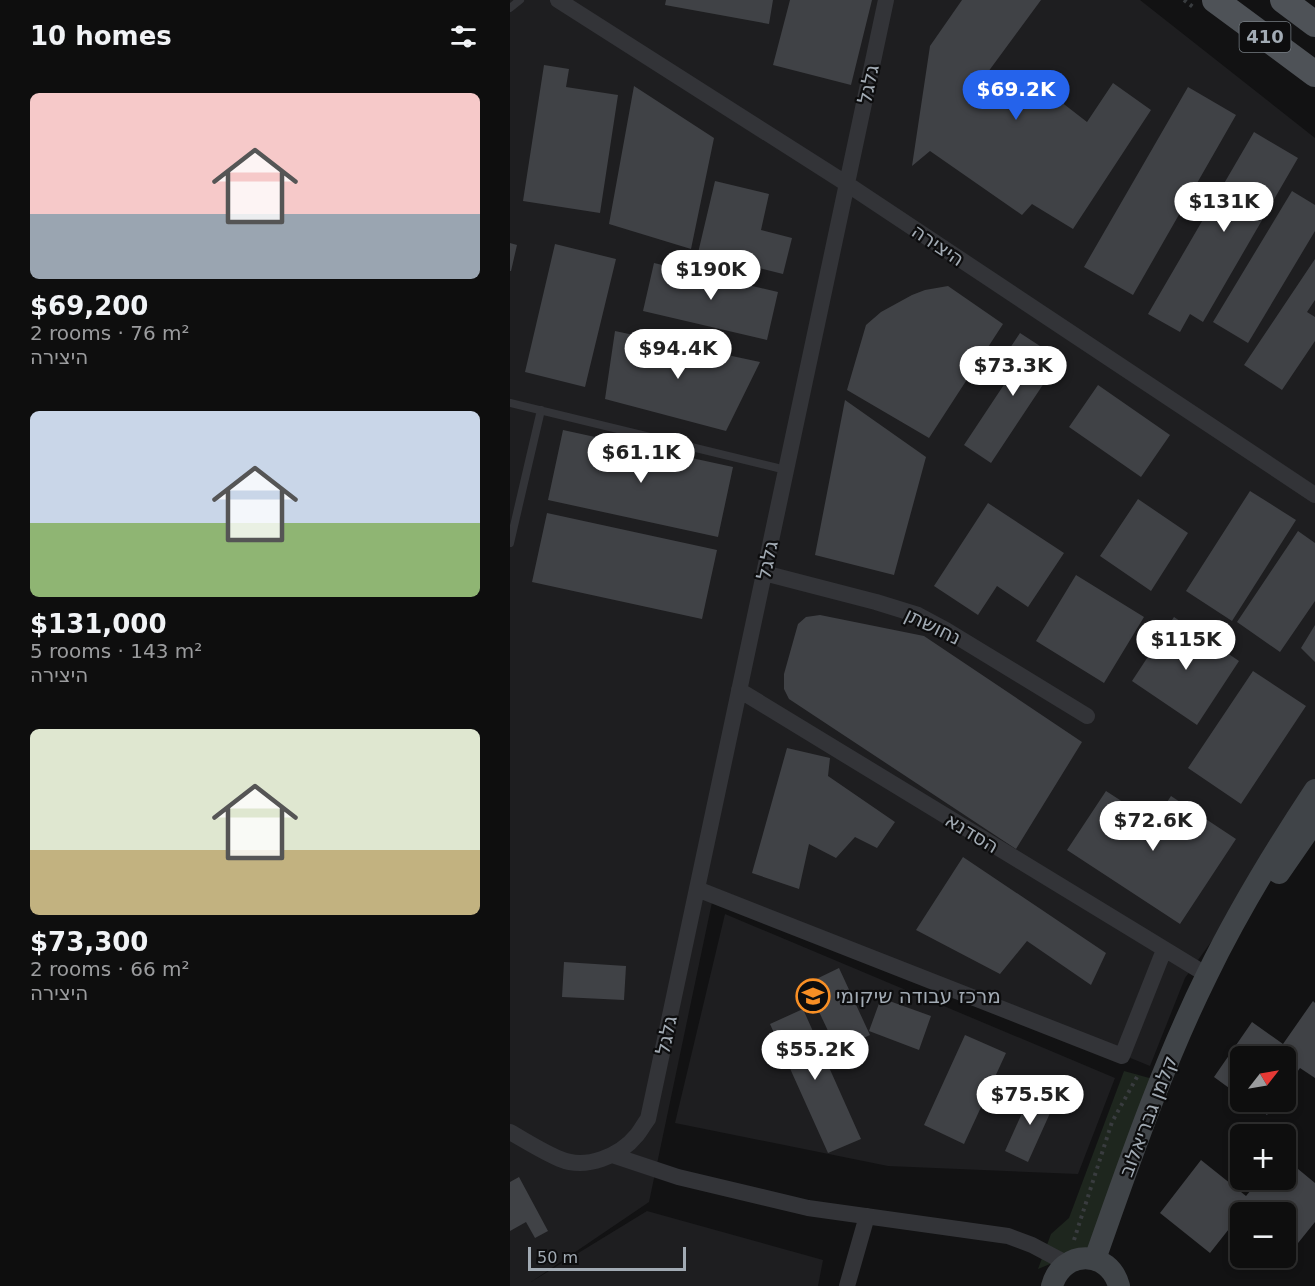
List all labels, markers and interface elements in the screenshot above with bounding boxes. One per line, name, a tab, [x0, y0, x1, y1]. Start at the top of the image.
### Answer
icon: filters	[447, 20, 480, 53]
text: 10 homes	[30, 21, 172, 51]
road number: 410	[1240, 22, 1290, 52]
street label: גלגל	[852, 62, 884, 106]
pin: $69.2K	[967, 70, 1065, 121]
text: $69.2K	[977, 77, 1055, 101]
icon: home	[201, 132, 309, 240]
pin: $131K	[1182, 182, 1266, 233]
text: $131K	[1188, 189, 1260, 213]
street label: היצירה	[907, 219, 969, 271]
pin: $190K	[669, 250, 753, 301]
text: $190K	[675, 257, 747, 281]
text: $69,200	[30, 291, 148, 321]
text: 2 rooms · 76 m²	[30, 321, 190, 345]
pin: $94.4K	[629, 329, 727, 380]
text: $94.4K	[639, 336, 717, 360]
text: היצירה	[30, 345, 88, 369]
pin: $73.3K	[964, 346, 1062, 397]
text: $73.3K	[974, 353, 1052, 377]
pin: $61.1K	[592, 433, 690, 484]
text: $61.1K	[602, 440, 680, 464]
icon: home	[201, 450, 309, 558]
street label: גלגל	[751, 538, 783, 582]
street label: נחושתן	[901, 602, 965, 650]
text: $131,000	[30, 609, 167, 639]
pin: $115K	[1144, 620, 1228, 671]
text: $115K	[1150, 627, 1222, 651]
text: 5 rooms · 143 m²	[30, 639, 202, 663]
text: היצירה	[30, 663, 88, 687]
icon: home	[201, 768, 309, 876]
pin: $72.6K	[1104, 801, 1202, 852]
street label: הסדנא	[941, 808, 1003, 858]
text: $72.6K	[1114, 808, 1192, 832]
text: $73,300	[30, 927, 148, 957]
text: 2 rooms · 66 m²	[30, 957, 190, 981]
school or university icon: מרכז עבודה שיקומי	[795, 978, 831, 1014]
text: היצירה	[30, 981, 88, 1005]
place label: מרכז עבודה שיקומי	[836, 984, 1001, 1008]
street label: גלגל	[650, 1013, 682, 1057]
pin: $55.2K	[766, 1030, 864, 1081]
text: $55.2K	[776, 1037, 854, 1061]
north arrow	[1230, 1046, 1296, 1112]
map controls	[1230, 1046, 1296, 1268]
street label: קלמן גבריאלוב	[1114, 1052, 1182, 1180]
pin: $75.5K	[981, 1075, 1079, 1126]
text: $75.5K	[991, 1082, 1069, 1106]
button: +	[1230, 1124, 1296, 1190]
button: −	[1230, 1202, 1296, 1268]
scale bar	[528, 1244, 686, 1272]
text: 50 m	[537, 1248, 578, 1267]

